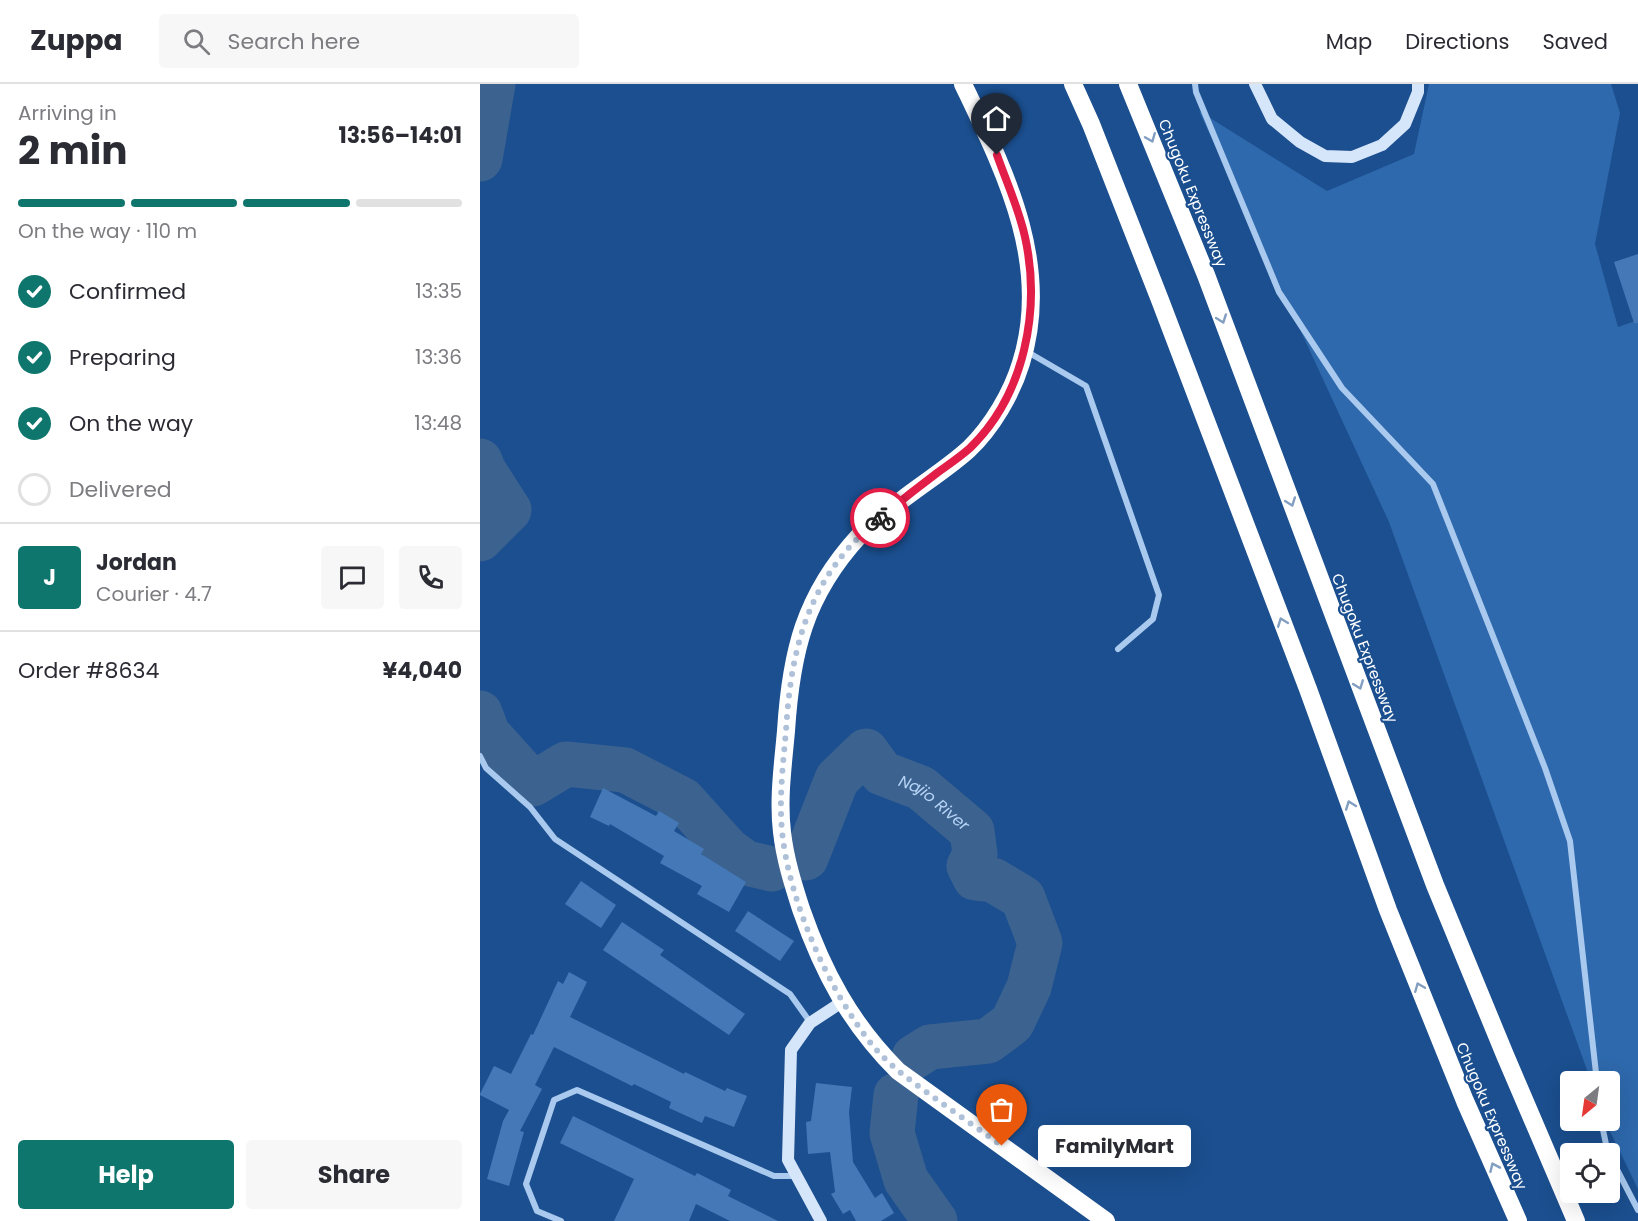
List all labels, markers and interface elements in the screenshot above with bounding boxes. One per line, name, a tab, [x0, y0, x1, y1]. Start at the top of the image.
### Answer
search box	[159, 14, 579, 68]
text: Zuppa	[30, 21, 123, 60]
icon: search	[180, 25, 213, 58]
text: Search here	[228, 26, 360, 57]
text: Map	[1326, 27, 1372, 56]
text: Directions	[1405, 27, 1509, 56]
text: Saved	[1542, 27, 1608, 56]
pin	[971, 93, 1022, 155]
text: Arriving in	[18, 99, 117, 127]
icon: home	[980, 102, 1013, 135]
street label: Chugoku Expressway	[1154, 116, 1233, 271]
text: 13:56–14:01	[339, 120, 462, 151]
text: 2 min	[18, 123, 128, 178]
one-way arrow	[1144, 132, 1156, 143]
text: On the way · 110 m	[18, 217, 197, 245]
icon: check	[18, 275, 51, 308]
text: Confirmed	[69, 276, 186, 307]
text: 13:35	[415, 277, 462, 305]
one-way arrow	[1215, 314, 1228, 324]
icon: check	[18, 341, 51, 374]
text: Preparing	[69, 342, 176, 373]
text: 13:36	[415, 343, 462, 371]
icon: check	[18, 407, 51, 440]
text: On the way	[69, 408, 193, 439]
text: 13:48	[414, 409, 462, 437]
text: Delivered	[69, 474, 172, 505]
courier	[850, 488, 910, 548]
one-way arrow	[1283, 496, 1296, 507]
icon: bike	[864, 502, 897, 535]
button: chat	[321, 546, 384, 609]
button: phone	[399, 546, 462, 609]
text: Jordan	[96, 547, 177, 578]
text: J	[43, 562, 56, 593]
street label: Chugoku Expressway	[1327, 570, 1403, 726]
text: Courier · 4.7	[96, 580, 212, 608]
one-way arrow	[1277, 618, 1290, 628]
text: Order #8634	[18, 655, 159, 686]
text: ¥4,040	[382, 655, 462, 686]
one-way arrow	[1352, 679, 1364, 690]
water label: Najio River	[895, 769, 976, 837]
one-way arrow	[1344, 800, 1357, 811]
one-way arrow	[1414, 983, 1426, 994]
street label: Chugoku Expressway	[1451, 1039, 1533, 1193]
north arrow	[1560, 1071, 1620, 1131]
map controls	[1560, 1071, 1620, 1203]
pin	[976, 1084, 1027, 1146]
icon: bag	[985, 1093, 1018, 1126]
callout: FamilyMart	[1038, 1125, 1191, 1167]
text: FamilyMart	[1055, 1132, 1174, 1160]
button: Help	[18, 1140, 234, 1209]
button: Share	[246, 1140, 462, 1209]
button: locate	[1560, 1143, 1620, 1203]
one-way arrow	[1489, 1163, 1501, 1174]

